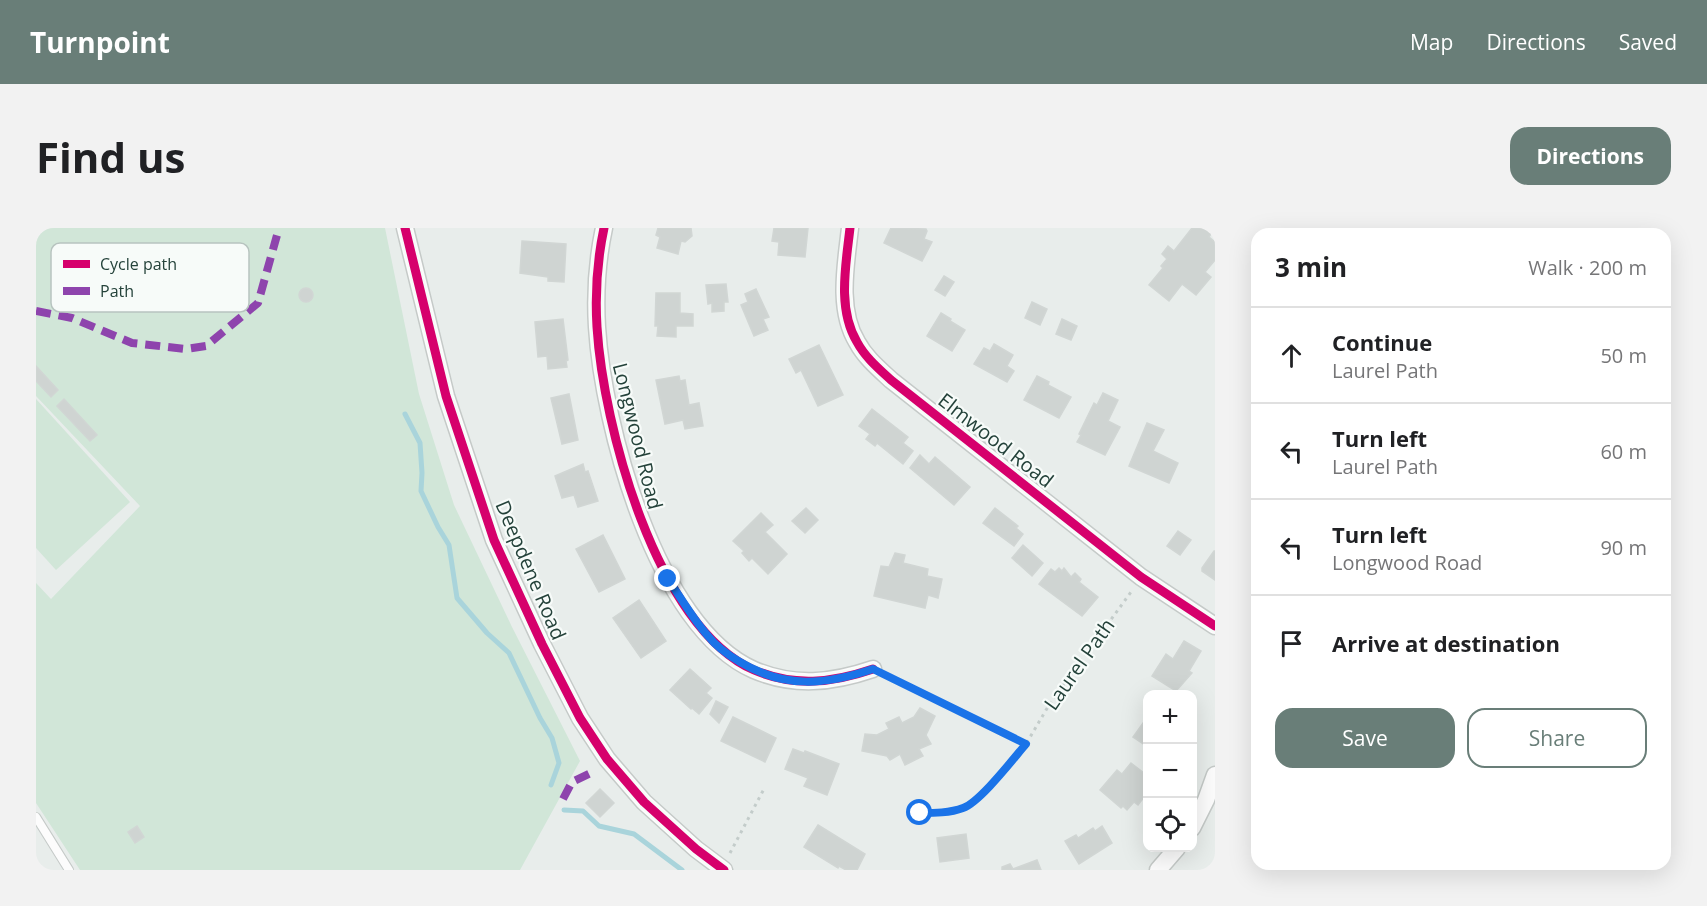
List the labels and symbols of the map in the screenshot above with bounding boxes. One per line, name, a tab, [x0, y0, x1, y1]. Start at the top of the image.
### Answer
legend	[51, 243, 249, 312]
text: Cycle path	[100, 253, 177, 275]
text: Path	[100, 280, 134, 302]
street label: Longwood Road	[607, 360, 669, 512]
street label: Elmwood Road	[933, 386, 1059, 494]
street label: Deepdene Road	[489, 496, 573, 644]
route end	[654, 565, 680, 591]
street label: Laurel Path	[1038, 613, 1120, 715]
route start	[906, 799, 932, 825]

